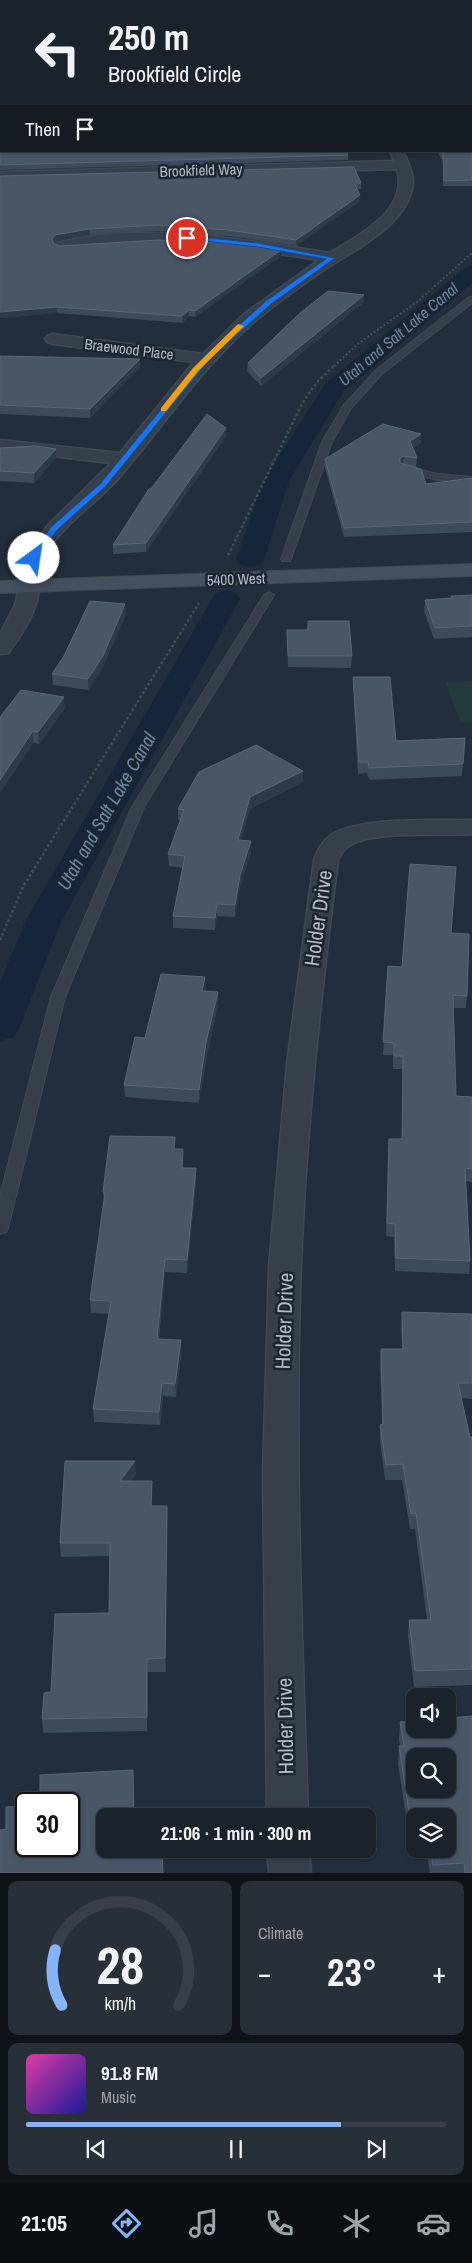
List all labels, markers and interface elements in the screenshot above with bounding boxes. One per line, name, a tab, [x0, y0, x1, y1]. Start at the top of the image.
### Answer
text: 250 m	[108, 14, 189, 61]
icon: left	[25, 20, 90, 85]
text: Brookfield Circle	[108, 59, 241, 89]
icon: arrive	[71, 115, 99, 143]
text: Then	[25, 116, 61, 142]
street label: Brookfield Way	[159, 158, 244, 182]
pin	[166, 217, 208, 259]
icon: arrive	[173, 224, 201, 252]
water label: Utah and Salt Lake Canal	[334, 277, 463, 390]
street label: Braewood Place	[83, 333, 175, 365]
position arrow	[7, 531, 59, 583]
street label: 5400 West	[206, 567, 266, 591]
water label: Utah and Salt Lake Canal	[50, 727, 162, 894]
street label: Holder Drive	[297, 868, 339, 968]
street label: Holder Drive	[268, 1272, 300, 1370]
street label: Holder Drive	[270, 1677, 300, 1775]
map controls	[406, 1688, 456, 1858]
button: sound	[406, 1688, 456, 1738]
button: search	[406, 1748, 456, 1798]
speed limit sign: 30	[15, 1792, 80, 1857]
button: layers	[406, 1808, 456, 1858]
text: 21:06 · 1 min · 300 m	[161, 1820, 311, 1846]
text: Climate	[258, 1922, 303, 1944]
text: 28	[96, 1930, 144, 2000]
text: 23°	[327, 1947, 377, 1998]
text: −	[258, 1954, 271, 1992]
text: +	[433, 1954, 446, 1992]
text: km/h	[104, 1992, 136, 2016]
text: 91.8 FM	[101, 2060, 158, 2086]
text: Music	[101, 2086, 136, 2108]
icon: previous	[82, 2135, 110, 2163]
icon: pause	[222, 2135, 250, 2163]
icon: next	[362, 2135, 390, 2163]
icon: directions	[109, 2206, 144, 2241]
icon: music	[186, 2206, 221, 2241]
icon: phone	[262, 2206, 297, 2241]
icon: climate	[339, 2206, 374, 2241]
icon: car	[416, 2206, 451, 2241]
text: 21:05	[21, 2208, 67, 2238]

